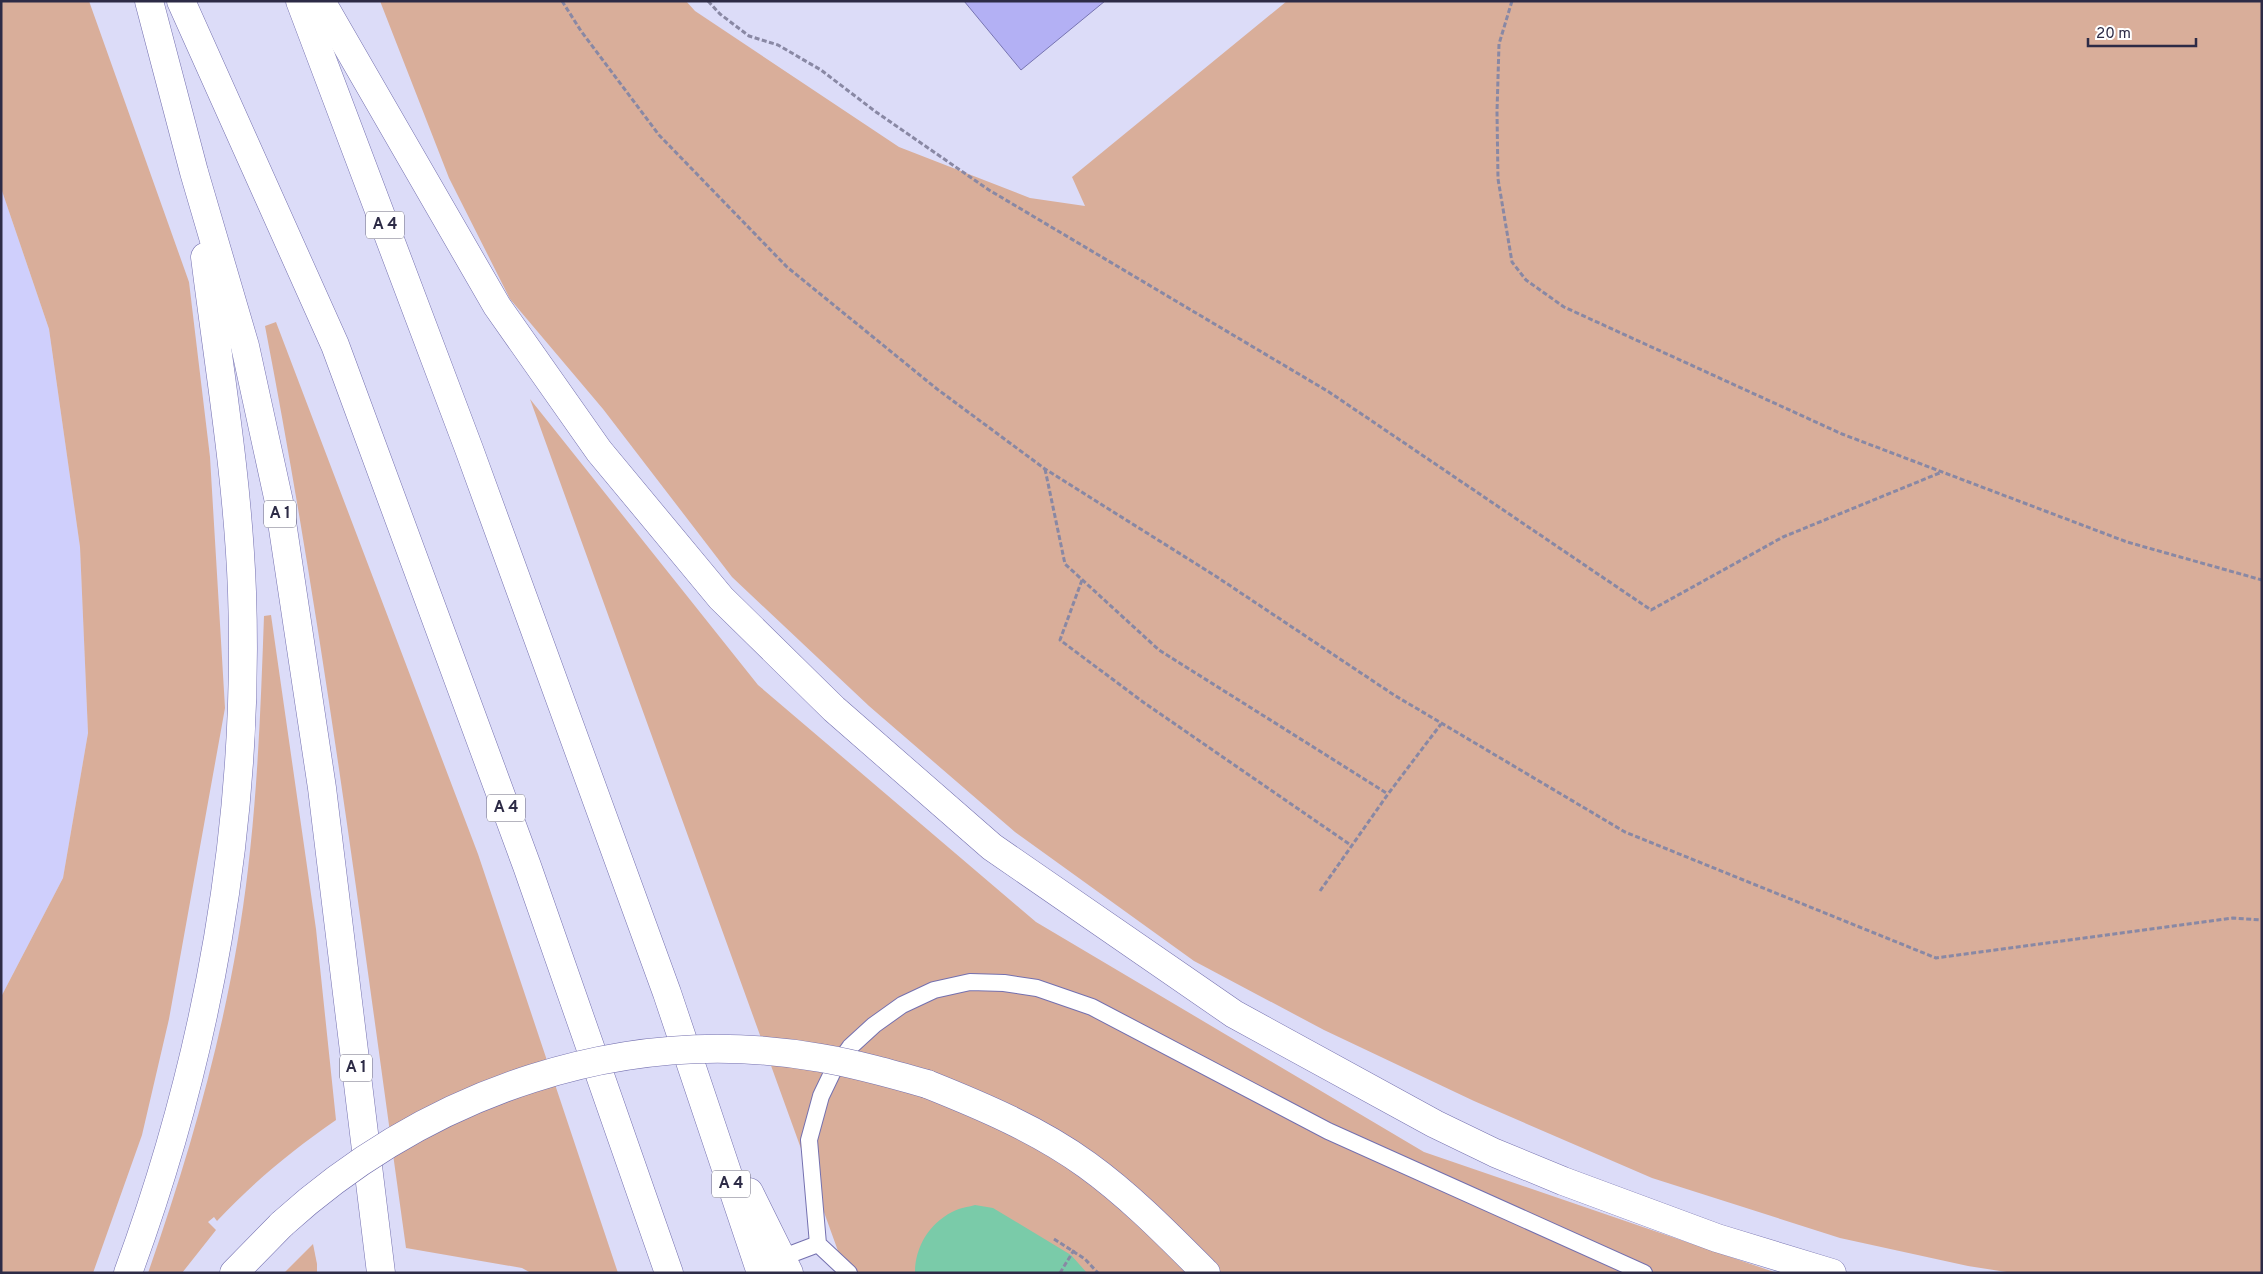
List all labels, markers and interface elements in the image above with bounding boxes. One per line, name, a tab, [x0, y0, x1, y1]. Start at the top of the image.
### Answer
scale bar	[2088, 15, 2196, 47]
text: 20 m	[2096, 25, 2131, 44]
road number: A 4	[366, 212, 404, 238]
road number: A 1	[264, 500, 296, 528]
road number: A 4	[487, 794, 525, 821]
road number: A 1	[340, 1054, 372, 1082]
road number: A 4	[712, 1170, 750, 1198]

